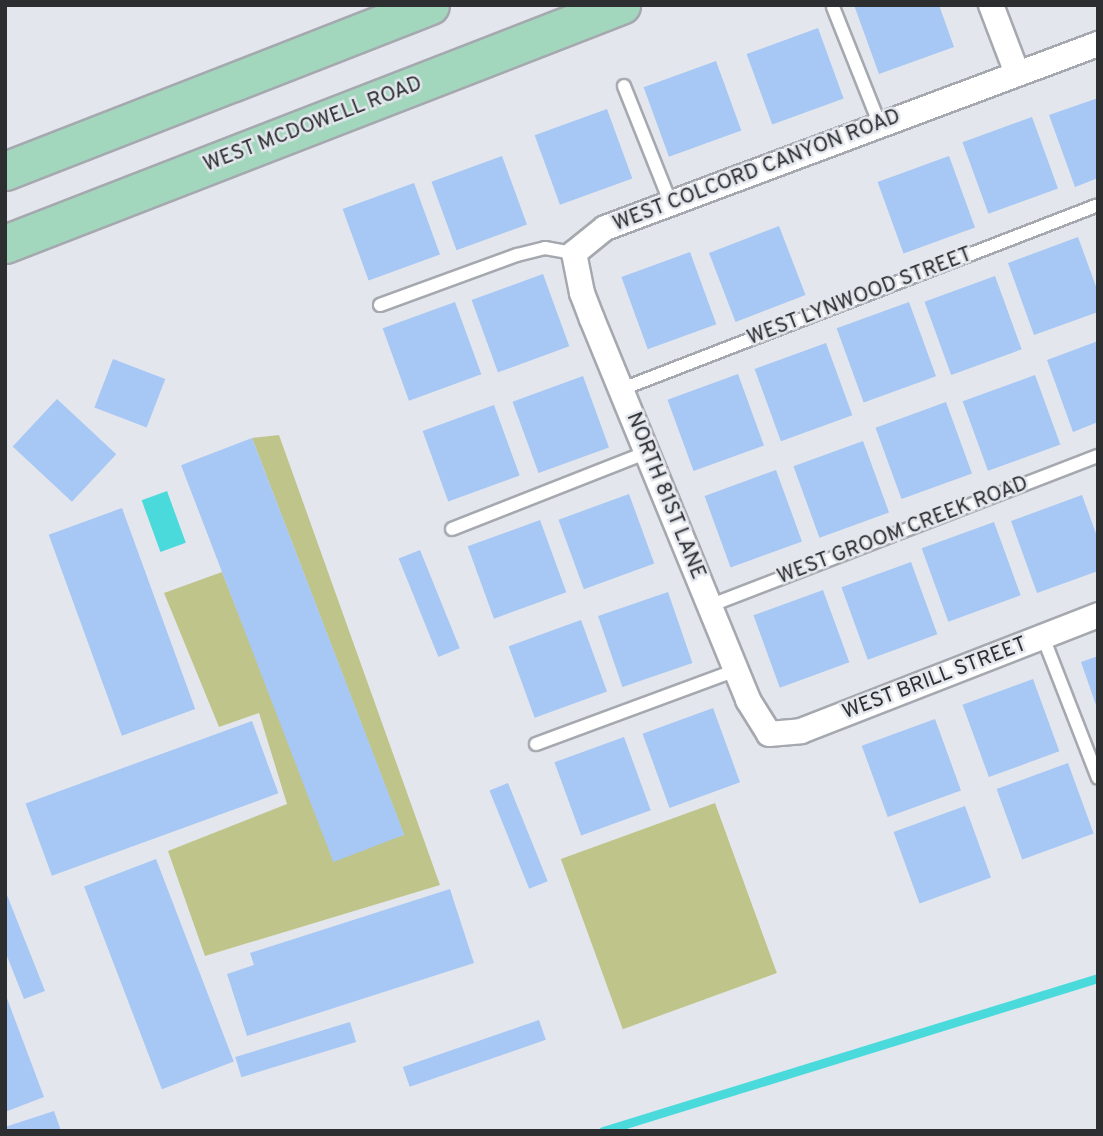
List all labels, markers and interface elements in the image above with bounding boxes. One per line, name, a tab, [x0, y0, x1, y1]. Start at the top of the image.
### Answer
street label: WEST MCDOWELL ROAD	[200, 71, 426, 179]
street label: WEST COLCORD CANYON ROAD	[609, 104, 905, 238]
street label: WEST LYNWOOD STREET	[744, 242, 976, 352]
street label: NORTH 81ST LANE	[620, 408, 710, 584]
street label: WEST GROOM CREEK ROAD	[774, 471, 1032, 591]
street label: WEST BRILL STREET	[839, 632, 1031, 726]

